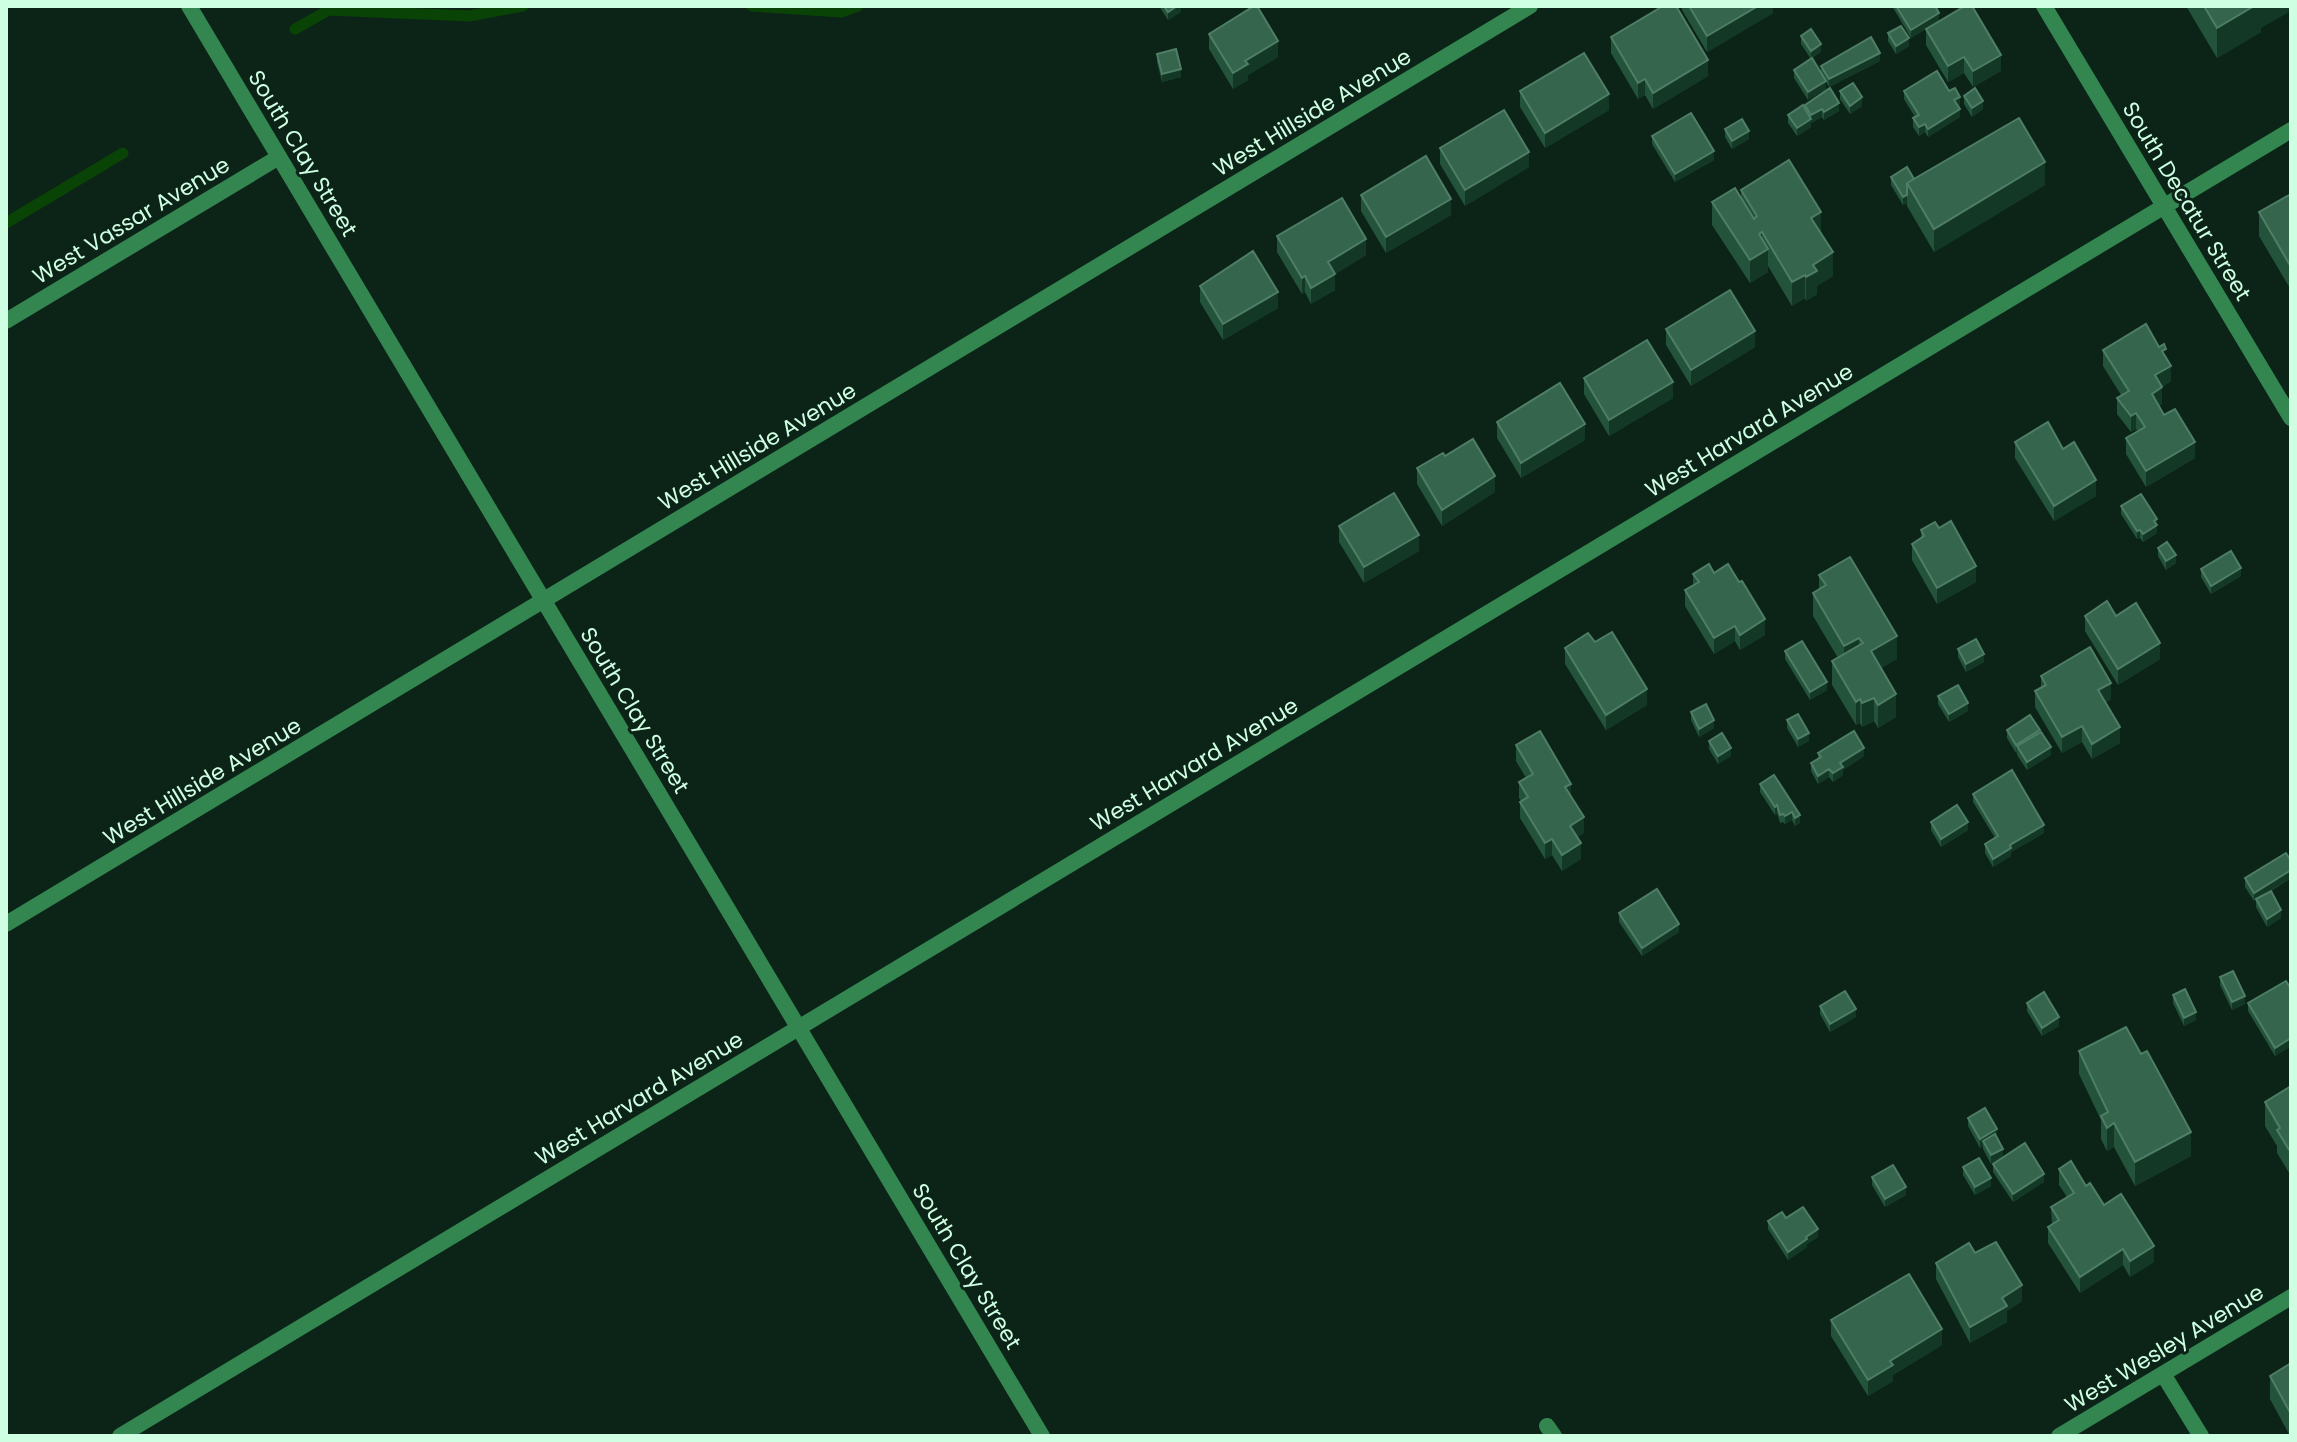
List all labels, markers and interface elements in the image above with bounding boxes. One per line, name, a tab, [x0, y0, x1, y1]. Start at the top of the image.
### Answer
street label: West Hillside Avenue	[1207, 41, 1417, 184]
street label: South Clay Street	[241, 64, 365, 242]
street label: South Decatur Street	[2115, 96, 2258, 307]
street label: West Vassar Avenue	[27, 149, 236, 292]
street label: West Harvard Avenue	[1639, 356, 1859, 505]
street label: West Hillside Avenue	[652, 375, 862, 518]
street label: South Clay Street	[573, 621, 697, 799]
street label: West Harvard Avenue	[1084, 690, 1304, 839]
street label: West Hillside Avenue	[97, 710, 307, 853]
street label: West Harvard Avenue	[529, 1024, 749, 1173]
street label: South Clay Street	[905, 1177, 1029, 1355]
street label: West Wesley Avenue	[2059, 1277, 2270, 1420]

